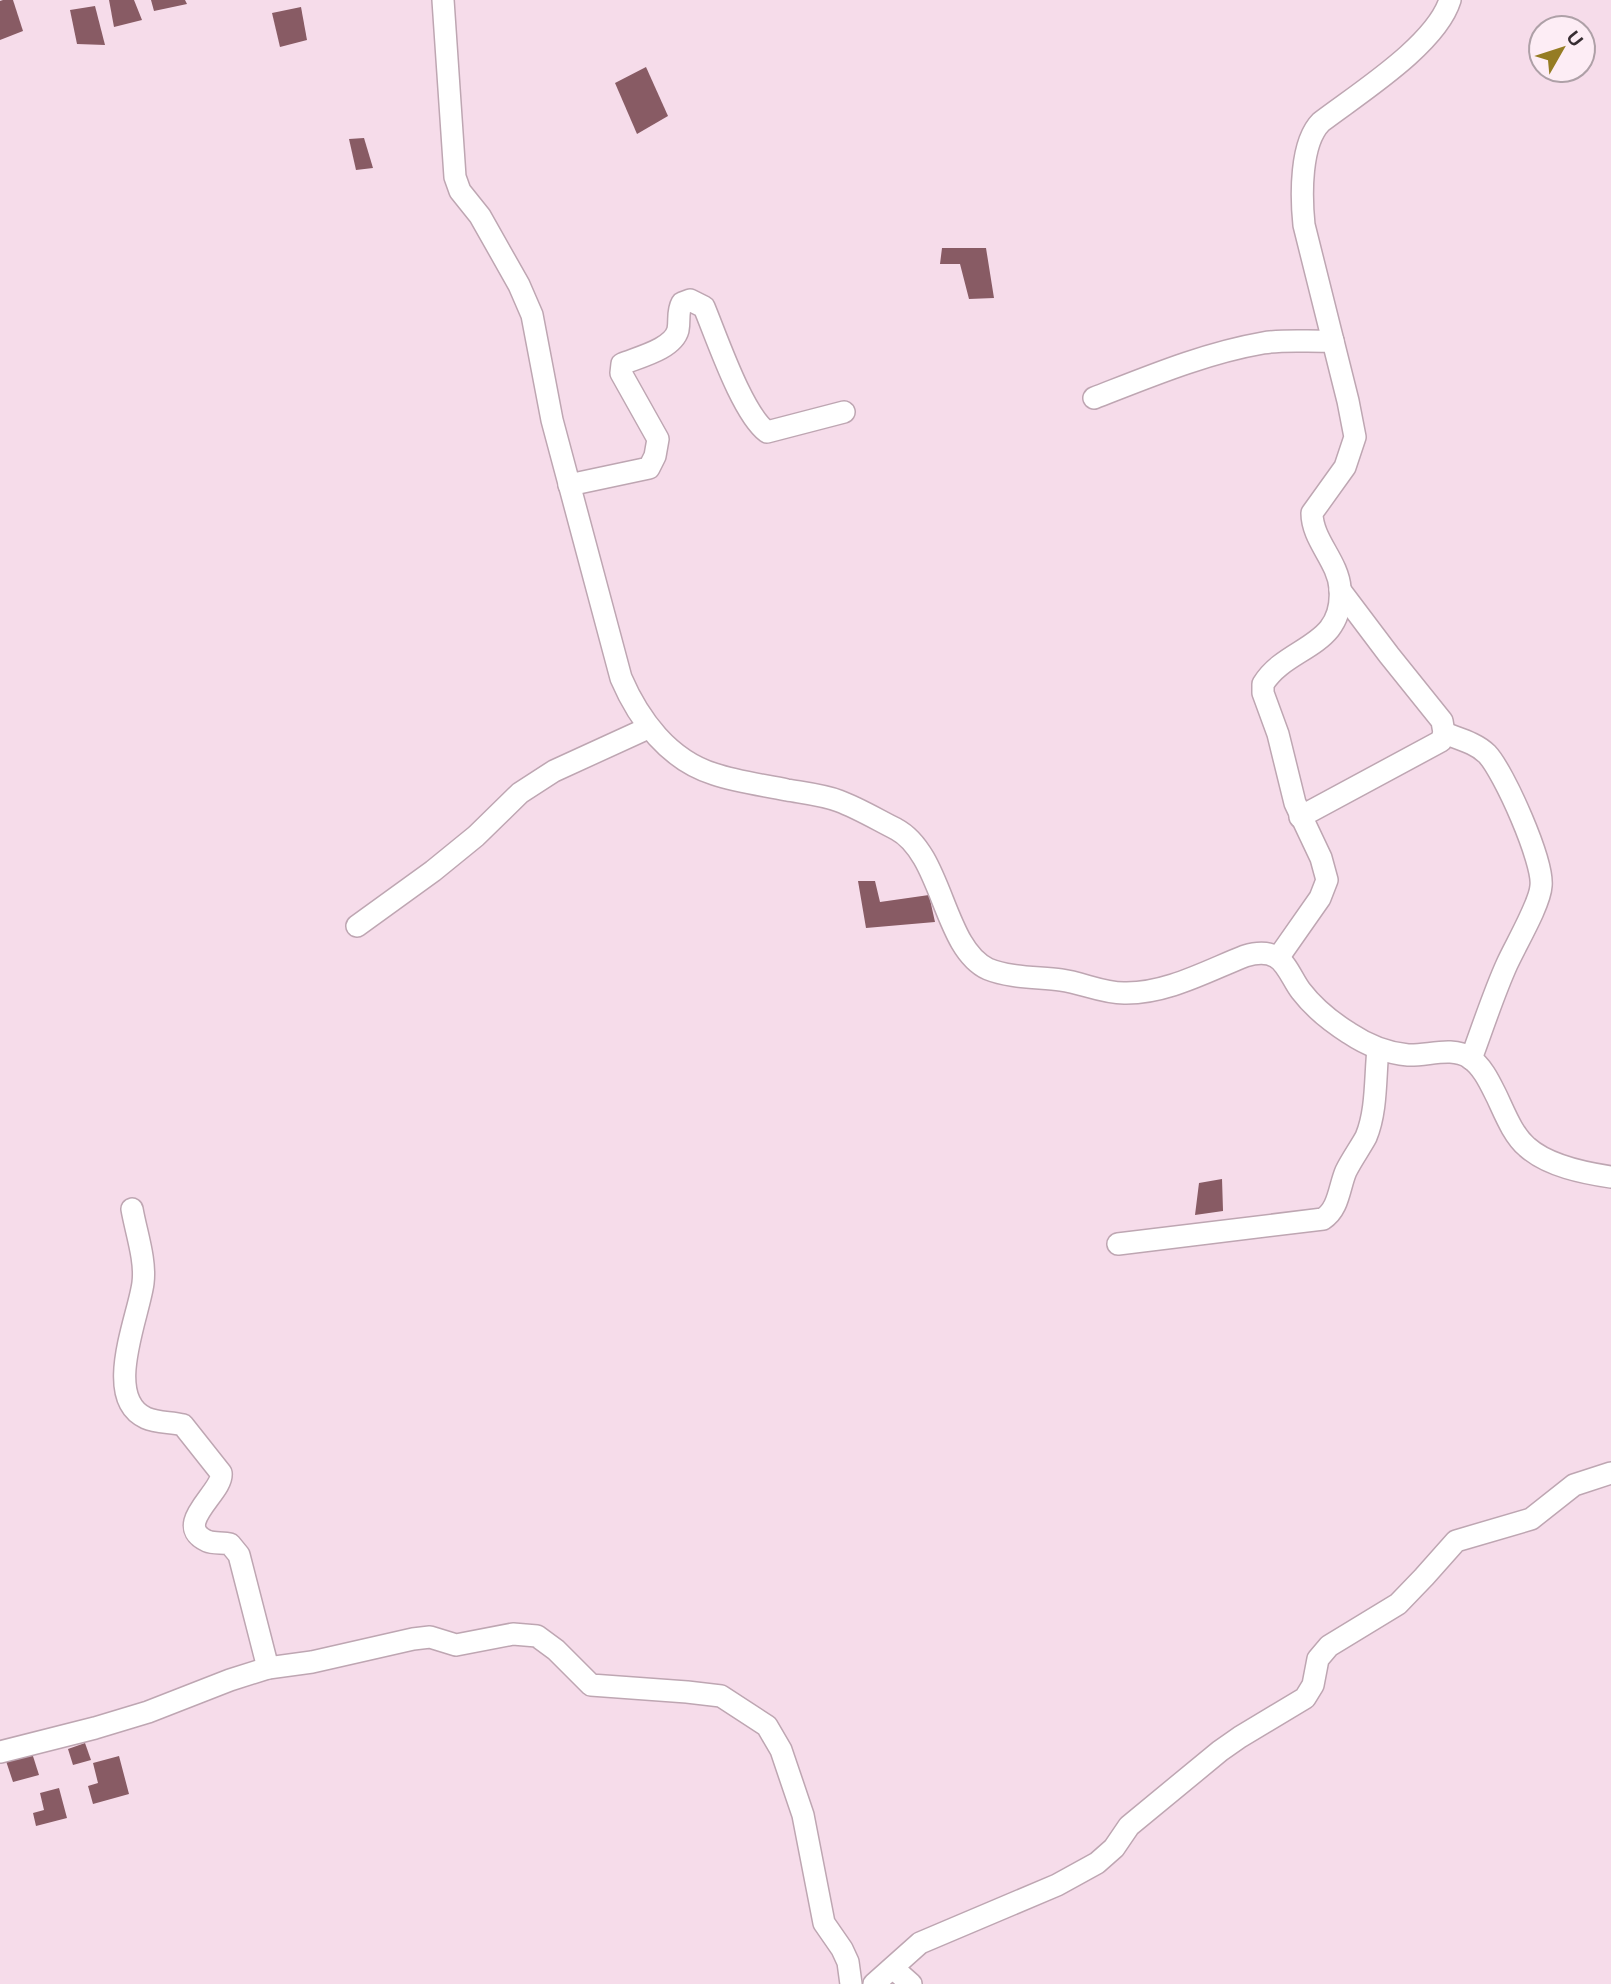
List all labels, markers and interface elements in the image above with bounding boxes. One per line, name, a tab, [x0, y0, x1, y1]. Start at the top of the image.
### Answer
north arrow	[1527, 14, 1597, 84]
text: U	[1562, 27, 1587, 51]

